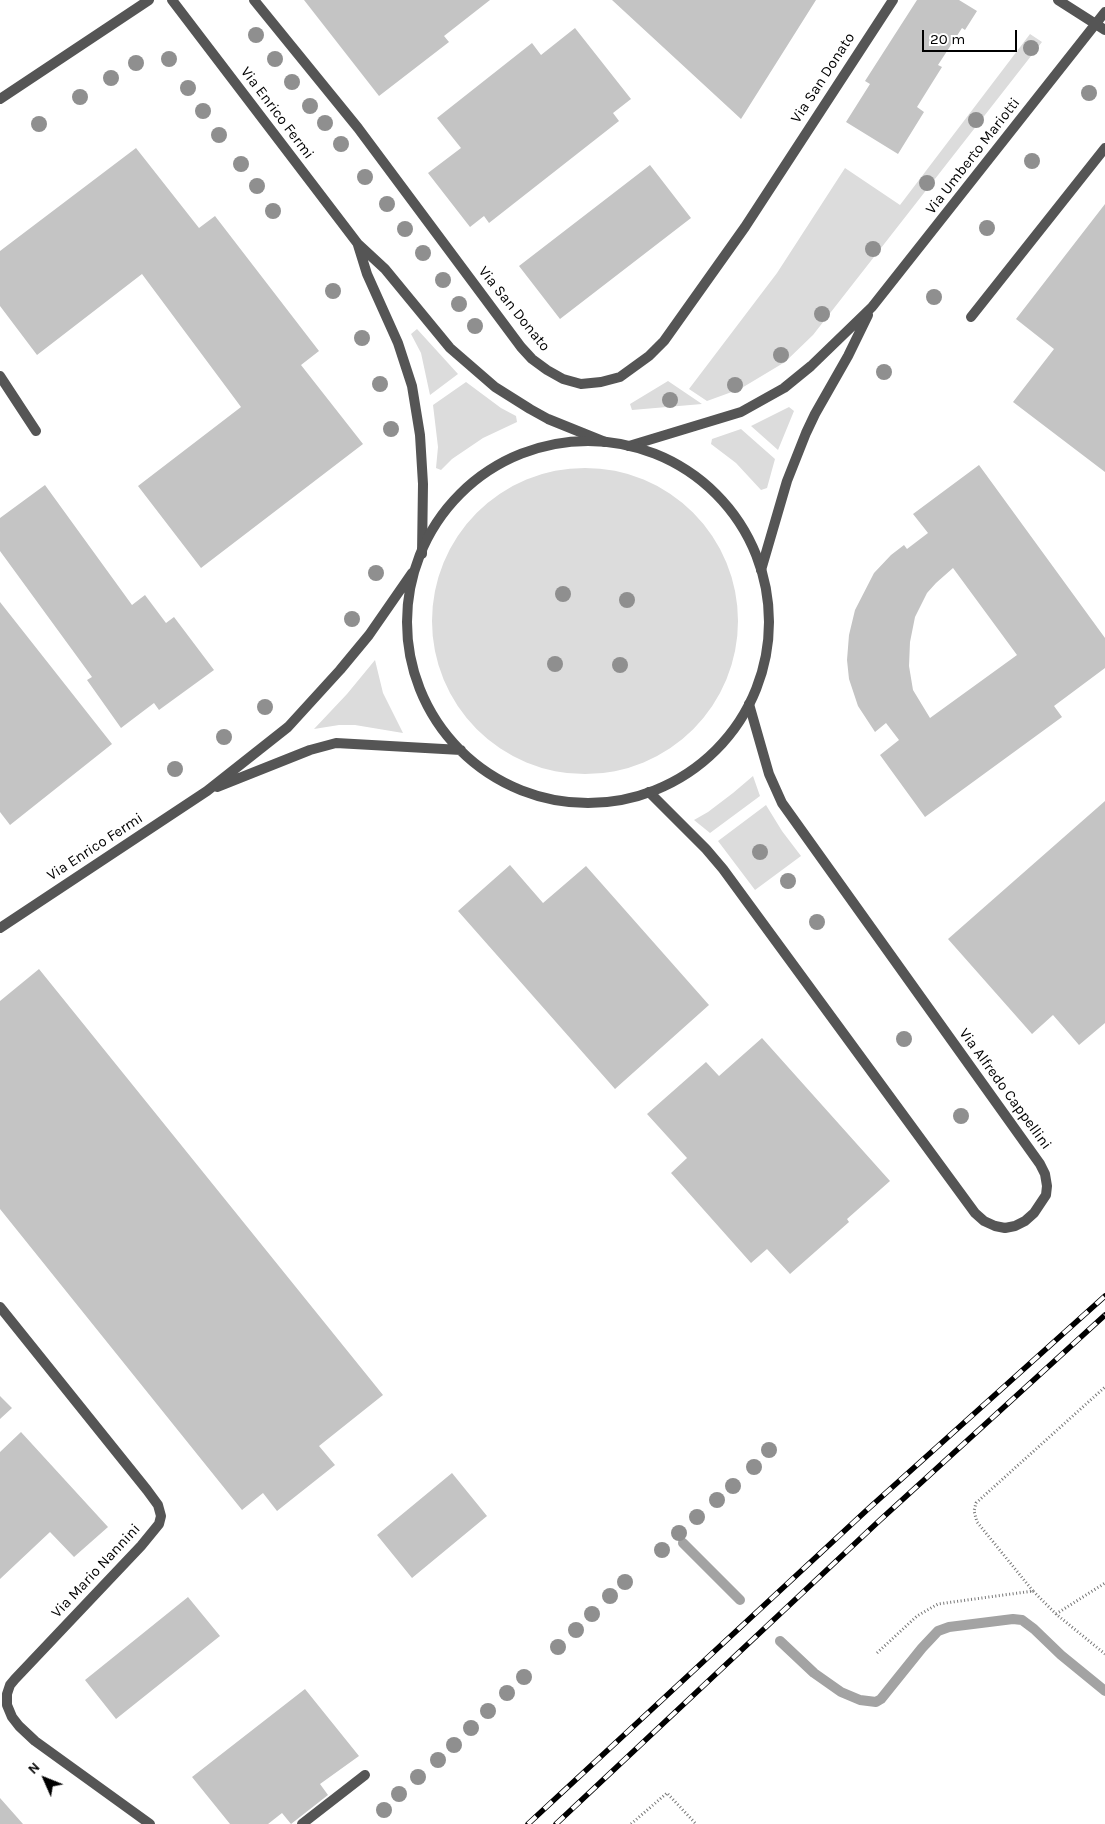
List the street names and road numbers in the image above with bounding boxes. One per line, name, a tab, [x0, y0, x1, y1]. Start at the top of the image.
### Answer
street label: Via San Donato	[787, 30, 859, 126]
street label: Via Enrico Fermi	[237, 63, 317, 163]
street label: Via Umberto Mariotti	[922, 94, 1024, 218]
street label: Via San Donato	[474, 263, 554, 355]
street label: Via Enrico Fermi	[44, 809, 146, 885]
street label: Via Alfredo Cappellini	[955, 1025, 1055, 1153]
street label: Via Mario Nannini	[48, 1520, 144, 1622]

